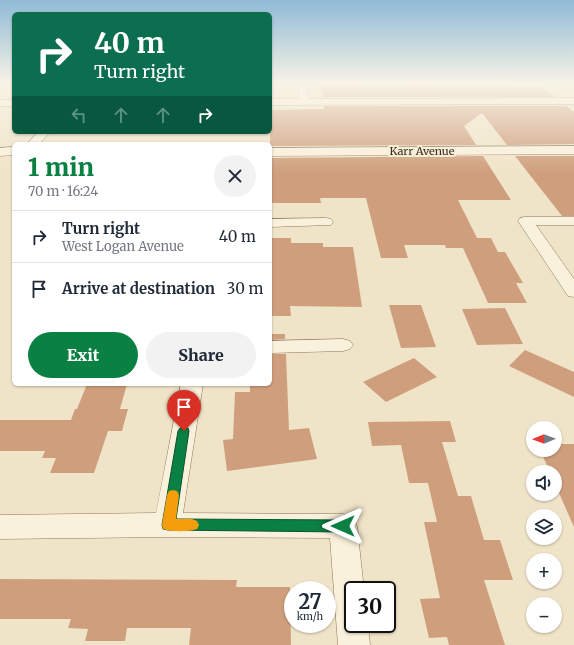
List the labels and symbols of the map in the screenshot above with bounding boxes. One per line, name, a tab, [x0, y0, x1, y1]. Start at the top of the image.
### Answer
street label: Karr Avenue	[390, 144, 455, 158]
pin	[167, 390, 201, 431]
north arrow	[526, 421, 562, 457]
position arrow	[322, 505, 364, 547]
speed limit sign: 30	[344, 581, 396, 633]

